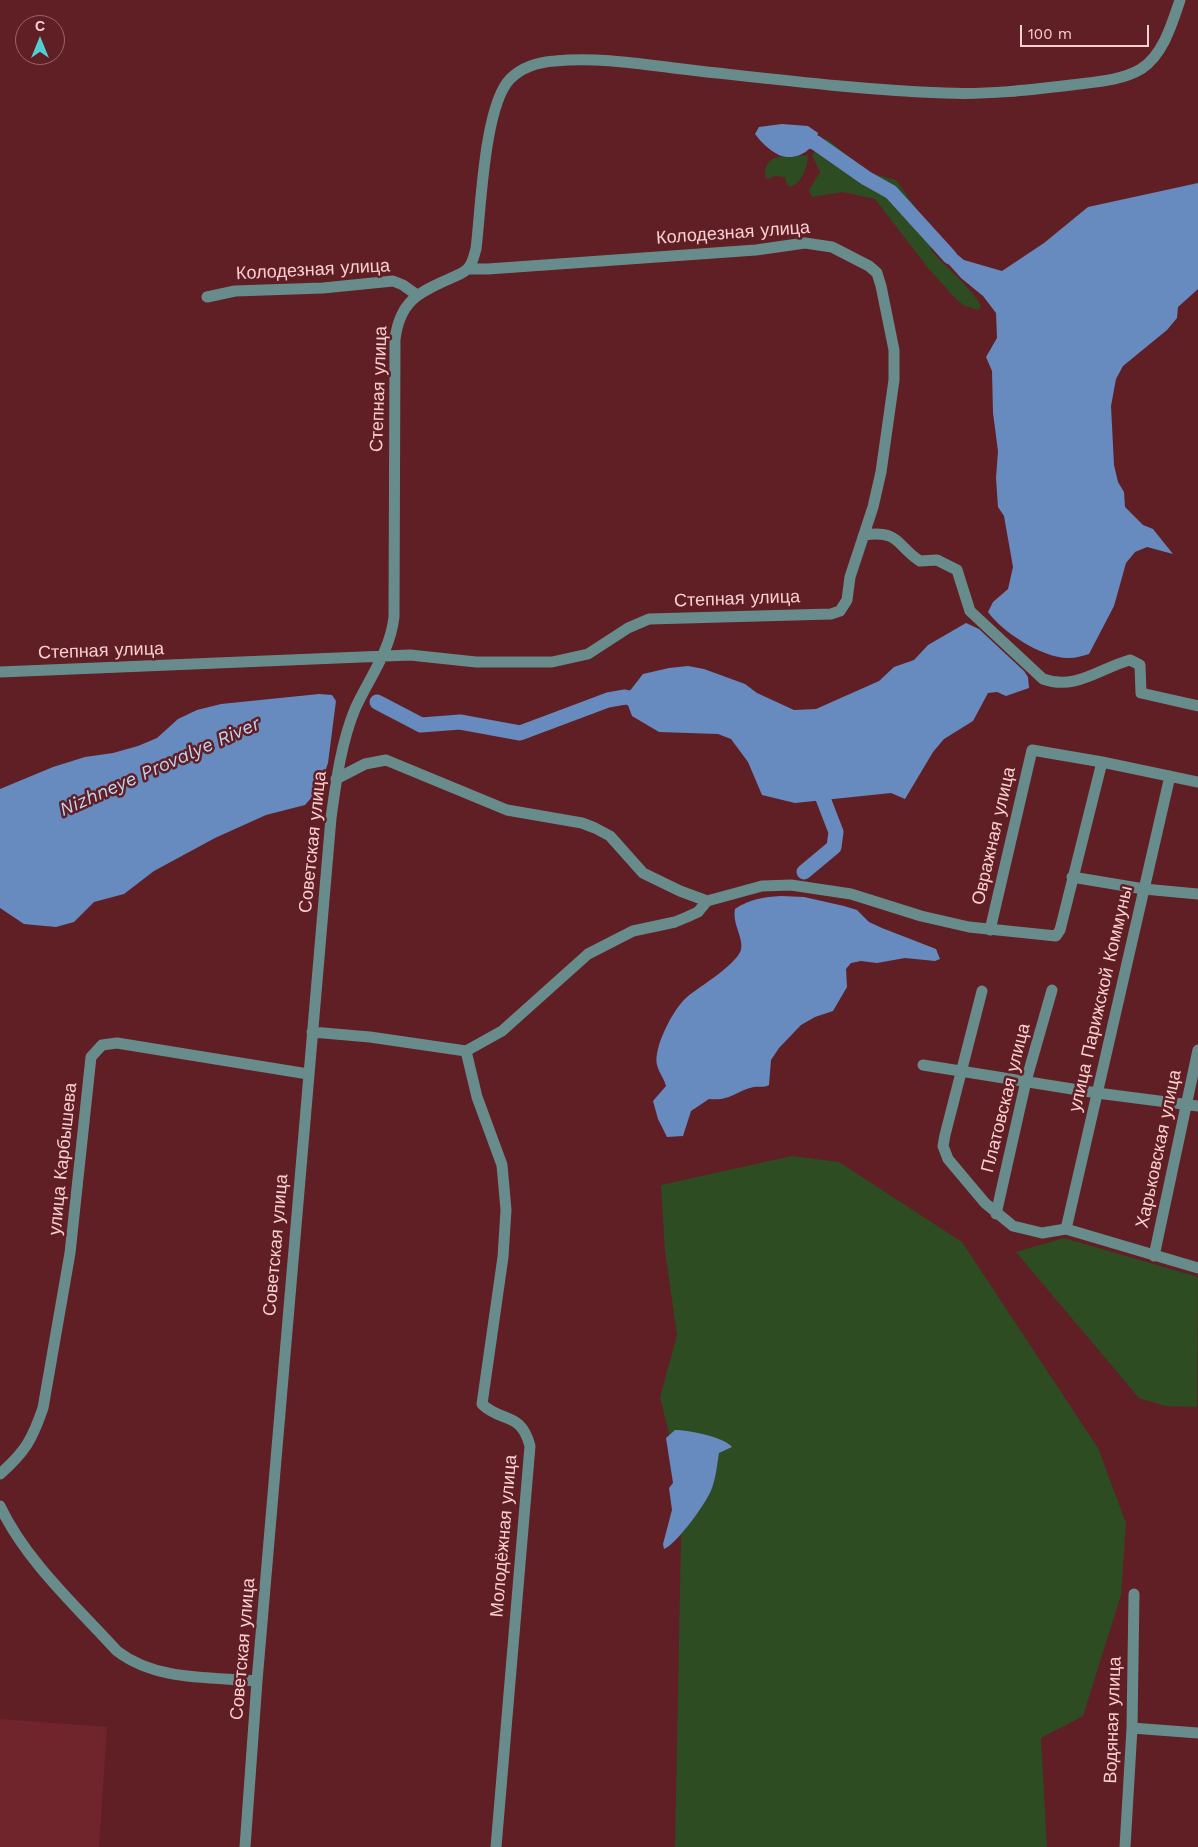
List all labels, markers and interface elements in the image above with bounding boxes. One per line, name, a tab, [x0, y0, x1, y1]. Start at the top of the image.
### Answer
north arrow	[15, 15, 65, 65]
scale bar	[1023, 15, 1152, 47]
text: С	[35, 18, 45, 34]
text: 100 m	[1028, 25, 1072, 43]
street label: Колодезная улица	[655, 217, 811, 249]
street label: Колодезная улица	[235, 255, 391, 285]
street label: Степная улица	[366, 326, 392, 452]
street label: Степная улица	[674, 586, 800, 612]
street label: Степная улица	[38, 638, 164, 664]
water label: Nizhneye Provalye River	[56, 712, 264, 822]
street label: Овражная улица	[968, 765, 1020, 907]
street label: Советская улица	[295, 770, 331, 914]
street label: улица Парижской Коммуны	[1064, 884, 1138, 1114]
street label: Платовская улица	[977, 1021, 1035, 1175]
street label: Харьковская улица	[1132, 1068, 1186, 1230]
street label: улица Карбышева	[44, 1082, 82, 1236]
street label: Советская улица	[259, 1173, 293, 1317]
street label: Молодёжная улица	[486, 1454, 522, 1618]
street label: Советская улица	[226, 1577, 260, 1721]
street label: Водяная улица	[1100, 1656, 1126, 1784]

